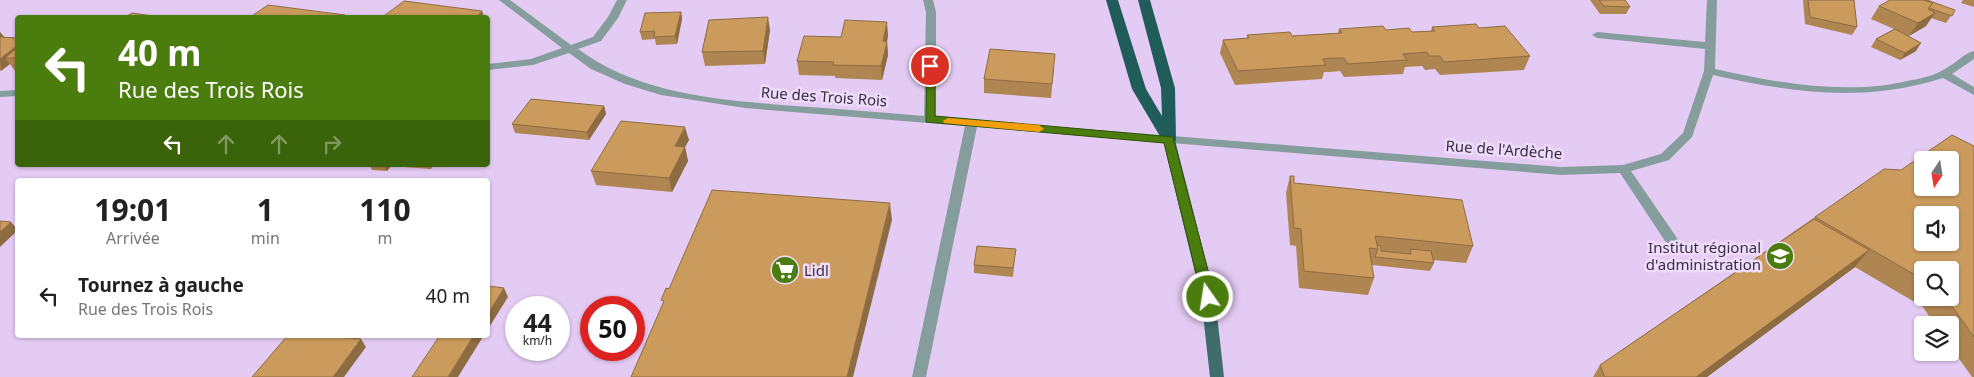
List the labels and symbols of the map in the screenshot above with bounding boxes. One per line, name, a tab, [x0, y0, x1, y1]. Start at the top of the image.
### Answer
pin	[909, 45, 951, 87]
street label: Rue des Trois Rois	[760, 82, 888, 110]
street label: Rue de l'Ardèche	[1445, 135, 1563, 163]
north arrow	[1914, 151, 1959, 196]
place label: Institut régional d'administration	[1646, 237, 1761, 274]
school or university icon: Institut régional d'administration	[1765, 241, 1795, 271]
supermarket icon: Lidl	[770, 255, 800, 285]
place label: Lidl	[804, 260, 829, 280]
position arrow	[1181, 270, 1233, 322]
speed limit sign: 50	[580, 296, 645, 361]

